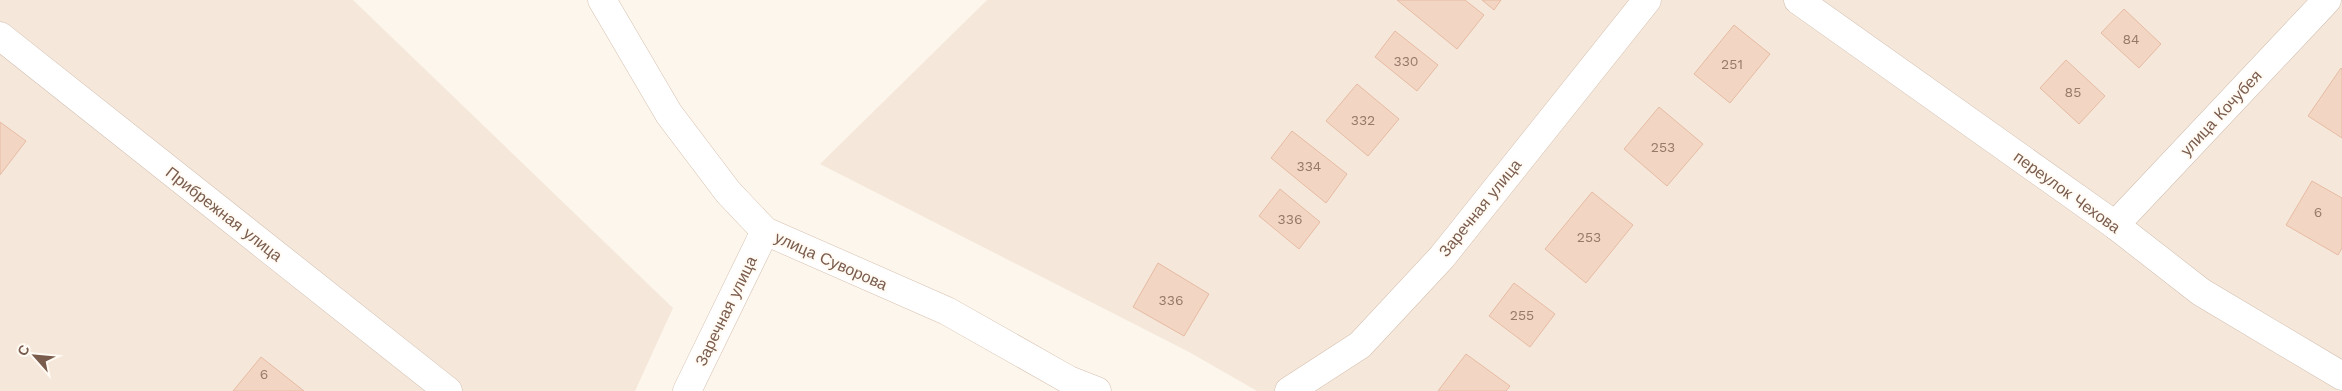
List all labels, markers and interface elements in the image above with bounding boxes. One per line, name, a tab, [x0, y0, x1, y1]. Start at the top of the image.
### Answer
house number: 84	[2122, 31, 2140, 47]
house number: 330	[1393, 53, 1419, 69]
house number: 251	[1721, 56, 1743, 72]
street label: улица Кочубея	[2176, 66, 2266, 160]
house number: 85	[2065, 84, 2081, 100]
house number: 332	[1351, 112, 1375, 128]
house number: 253	[1651, 139, 1675, 155]
street label: переулок Чехова	[2010, 147, 2124, 237]
street label: Заречная улица	[1435, 155, 1525, 261]
house number: 334	[1297, 158, 1321, 174]
street label: Прибрежная улица	[162, 163, 286, 265]
house number: 6	[2314, 204, 2322, 220]
house number: 336	[1278, 211, 1302, 227]
street label: улица Суворова	[772, 228, 890, 294]
house number: 253	[1577, 229, 1601, 245]
street label: Заречная улица	[691, 253, 761, 369]
house number: 336	[1159, 292, 1183, 308]
house number: 255	[1510, 307, 1534, 323]
north arrow	[10, 331, 60, 381]
text: С	[14, 342, 33, 358]
house number: 6	[260, 366, 268, 382]

